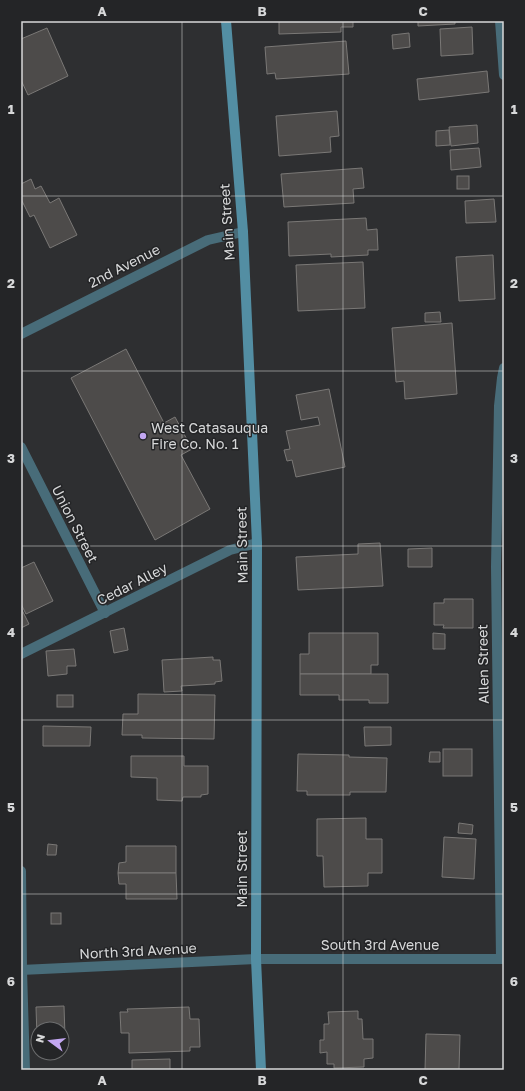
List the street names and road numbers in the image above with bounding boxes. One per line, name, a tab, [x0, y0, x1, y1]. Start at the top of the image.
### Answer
street label: Main Street	[215, 183, 238, 261]
street label: 2nd Avenue	[85, 240, 162, 291]
street label: Union Street	[49, 482, 102, 565]
street label: Main Street	[232, 506, 251, 584]
street label: Cedar Alley	[94, 558, 170, 609]
street label: Allen Street	[473, 624, 492, 704]
street label: Main Street	[233, 830, 250, 908]
street label: South 3rd Avenue	[321, 936, 439, 953]
street label: North 3rd Avenue	[79, 939, 197, 962]

